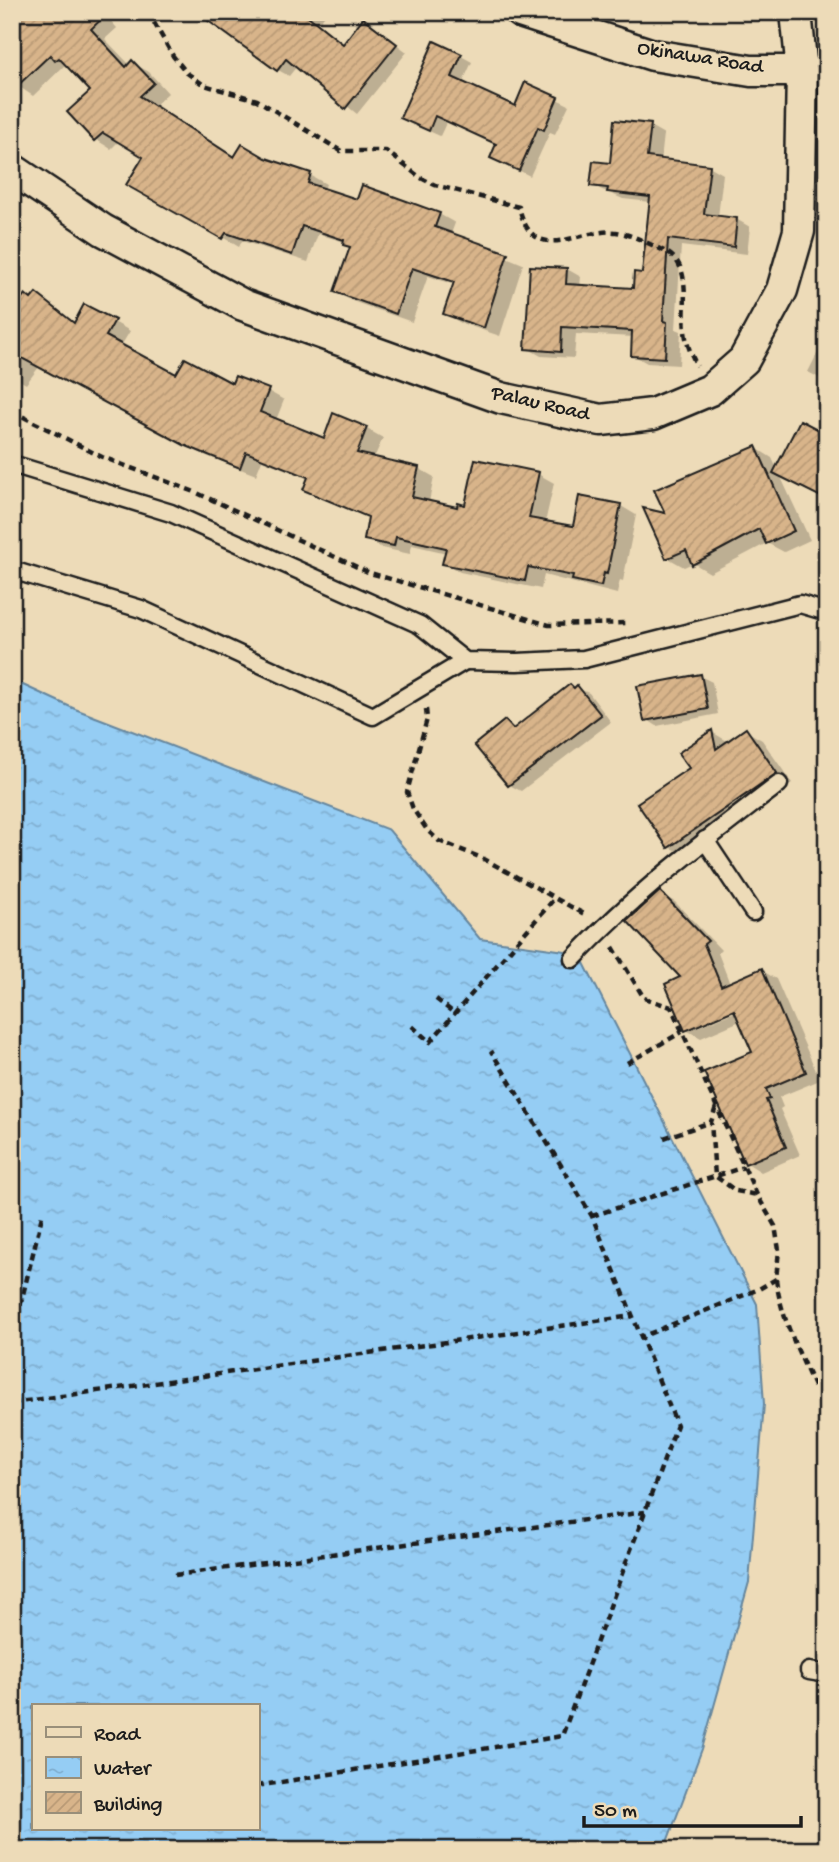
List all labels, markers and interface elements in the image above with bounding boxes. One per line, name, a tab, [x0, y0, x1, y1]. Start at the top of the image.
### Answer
street label: Okinawa Road	[635, 37, 766, 82]
street label: Palau Road	[487, 381, 593, 429]
legend	[32, 1704, 259, 1830]
text: Road	[94, 1724, 142, 1749]
text: Water	[94, 1758, 152, 1783]
scale bar	[584, 1785, 800, 1829]
text: Building	[93, 1794, 163, 1819]
text: 50 m	[594, 1800, 637, 1825]

